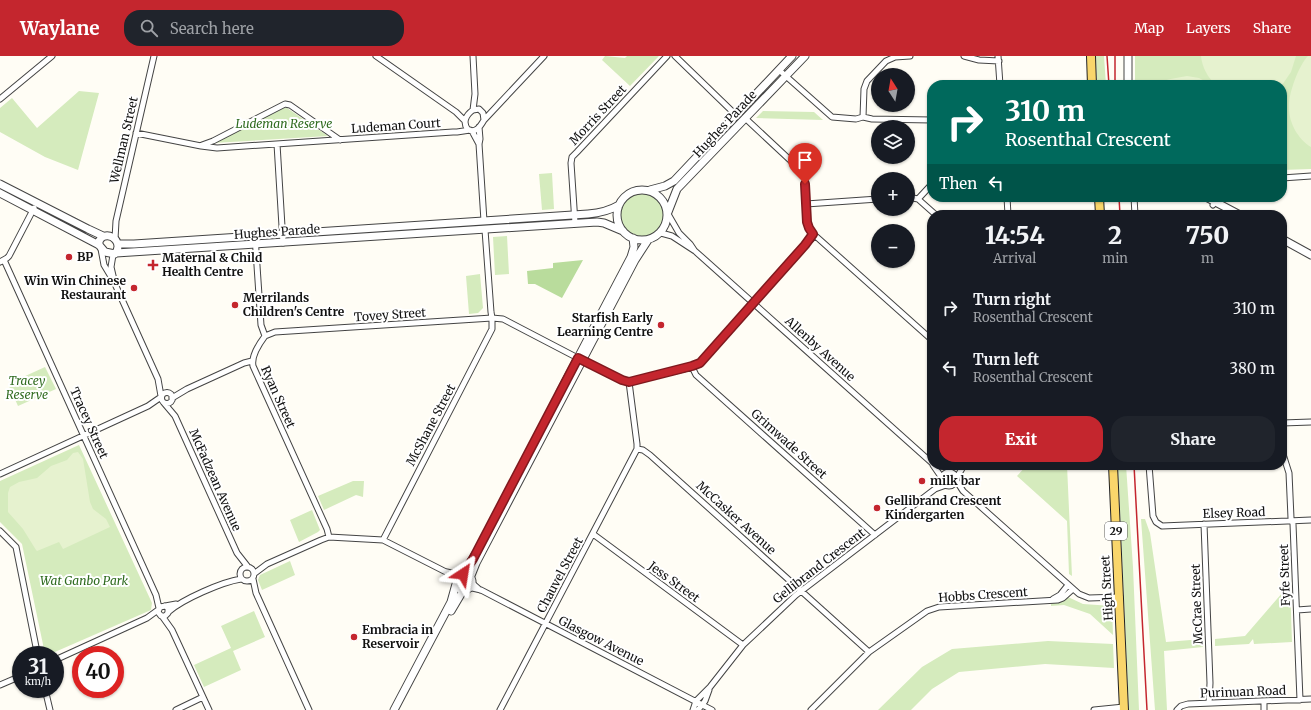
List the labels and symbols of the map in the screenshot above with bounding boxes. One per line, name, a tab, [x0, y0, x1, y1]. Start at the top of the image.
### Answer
north arrow	[871, 68, 915, 112]
street label: Morris Street	[566, 81, 629, 148]
street label: Hughes Parade	[690, 87, 760, 160]
street label: Wellman Street	[106, 95, 141, 186]
street label: Ludeman Court	[351, 115, 442, 136]
park label: Ludeman Reserve	[235, 116, 333, 131]
pin	[788, 143, 822, 184]
street label: Hughes Parade	[233, 221, 320, 242]
place label: BP	[77, 249, 93, 264]
place label: Maternal & Child Health Centre	[162, 250, 263, 279]
marker: BP	[64, 252, 74, 262]
marker: Maternal & Child Health Centre	[147, 259, 159, 271]
place label: Win Win Chinese Restaurant	[23, 273, 126, 302]
marker: Win Win Chinese Restaurant	[129, 283, 139, 293]
place label: Merrilands Children's Centre	[243, 290, 345, 319]
marker: Merrilands Children's Centre	[230, 300, 240, 310]
street label: Tovey Street	[354, 304, 427, 324]
place label: Starfish Early Learning Centre	[557, 310, 654, 339]
street label: Allenby Avenue	[781, 313, 859, 384]
marker: Starfish Early Learning Centre	[656, 320, 666, 330]
street label: Ryan Street	[258, 363, 299, 431]
park label: Tracey Reserve	[6, 373, 48, 402]
street label: McShane Street	[403, 381, 459, 468]
street label: Tracey Street	[67, 385, 112, 461]
street label: Grimwade Street	[748, 406, 831, 482]
street label: McFadzean Avenue	[186, 426, 245, 533]
place label: milk bar	[930, 473, 981, 488]
marker: milk bar	[917, 476, 927, 486]
street label: McCasker Avenue	[693, 478, 779, 557]
place label: Gellibrand Crescent Kindergarten	[885, 493, 1002, 522]
marker: Gellibrand Crescent Kindergarten	[872, 503, 882, 513]
street label: Elsey Road	[1202, 504, 1266, 521]
road number: 29	[1105, 522, 1127, 540]
street label: Gellibrand Crescent	[770, 525, 868, 606]
street label: Chauvel Street	[533, 534, 586, 615]
street label: Fyfe Street	[1276, 543, 1293, 606]
position arrow	[442, 553, 484, 595]
street label: High Street	[1097, 555, 1116, 621]
street label: Jess Street	[645, 557, 703, 605]
street label: McCrae Street	[1188, 563, 1205, 645]
park label: Wat Ganbo Park	[40, 573, 128, 588]
street label: Hobbs Crescent	[938, 584, 1028, 605]
street label: Glasgow Avenue	[556, 613, 646, 669]
place label: Embracia in Reservoir	[362, 622, 433, 651]
marker: Embracia in Reservoir	[349, 632, 359, 642]
speed limit sign: 40	[72, 646, 124, 698]
street label: Purinuan Road	[1200, 683, 1286, 700]

